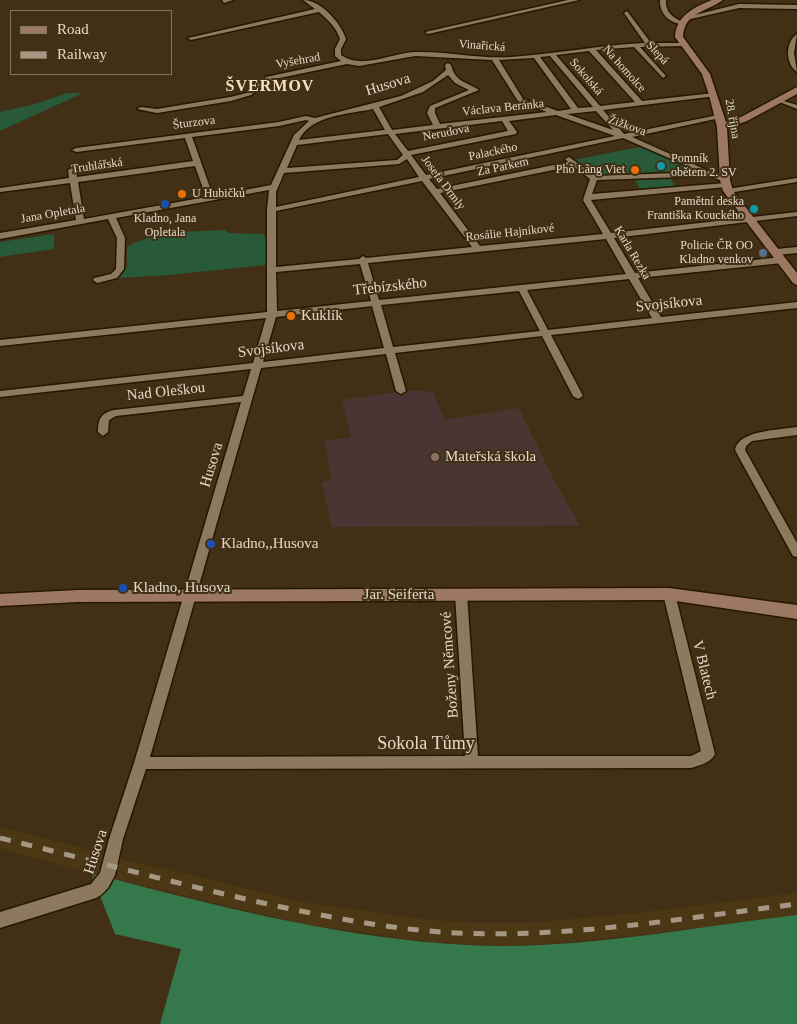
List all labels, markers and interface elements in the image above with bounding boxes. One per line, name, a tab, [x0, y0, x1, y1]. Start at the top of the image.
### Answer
legend	[10, 10, 172, 75]
text: Road	[57, 21, 89, 37]
street label: Vinařická	[458, 37, 506, 55]
street label: Slepá	[643, 38, 671, 68]
street label: Na homolce	[599, 43, 649, 95]
text: Railway	[57, 46, 107, 62]
street label: Vyšehrad	[275, 50, 321, 72]
street label: Sokolská	[566, 56, 606, 98]
street label: Husova	[363, 70, 413, 100]
district label: ŠVERMOV	[225, 77, 315, 97]
street label: Václava Beránka	[461, 97, 545, 119]
street label: 28. října	[721, 98, 743, 140]
street label: Šturzova	[172, 113, 216, 133]
street label: Žižkova	[606, 113, 648, 139]
street label: Nerudova	[421, 121, 471, 145]
street label: Palackého	[467, 140, 519, 164]
place label: Pomník obětem 2. SV	[671, 152, 737, 180]
street label: Josefa Drmly	[418, 153, 468, 213]
street label: Truhlářská	[70, 155, 124, 177]
street label: Za Parkem	[476, 155, 530, 179]
marker: Pomník obětem 2. SV	[655, 160, 667, 172]
place label: Phõ Lãng Viet	[556, 163, 625, 177]
marker: Phõ Lãng Viet	[629, 164, 641, 176]
place label: U Hubičků	[192, 187, 245, 201]
marker: U Hubičků	[176, 188, 188, 200]
place label: Pamětní deska Františka Kouckého	[647, 195, 744, 223]
marker: Kladno, Jana Opletala	[159, 198, 171, 210]
street label: Jana Opletala	[20, 201, 86, 227]
marker: Pamětní deska Františka Kouckého	[748, 203, 760, 215]
place label: Kladno, Jana Opletala	[134, 212, 196, 240]
street label: Rosálie Hajníkové	[465, 221, 555, 245]
street label: Karla Rezka	[610, 224, 654, 282]
place label: Policie ČR OO Kladno venkov	[679, 239, 753, 267]
marker: Policie ČR OO Kladno venkov	[757, 247, 769, 259]
street label: Třebízského	[352, 274, 428, 300]
street label: Svojsíkova	[635, 292, 703, 316]
place label: Kuklík	[301, 307, 343, 325]
marker: Kuklík	[285, 310, 297, 322]
street label: Svojsíkova	[237, 336, 305, 362]
street label: Nad Oleškou	[126, 379, 206, 405]
street label: Husova	[197, 440, 227, 490]
place label: Mateřská škola	[445, 448, 536, 466]
marker: Mateřská škola	[429, 451, 441, 463]
place label: Kladno,,Husova	[221, 535, 318, 553]
marker: Kladno,,Husova	[205, 538, 217, 550]
place label: Kladno, Husova	[133, 579, 230, 597]
marker: Kladno, Husova	[117, 582, 129, 594]
street label: Jar. Seiferta	[364, 586, 434, 604]
street label: Boženy Němcové	[437, 611, 463, 719]
street label: V Blatech	[688, 639, 720, 701]
street label: Sokola Tůmy	[377, 733, 475, 755]
street label: Husova	[80, 827, 112, 877]

